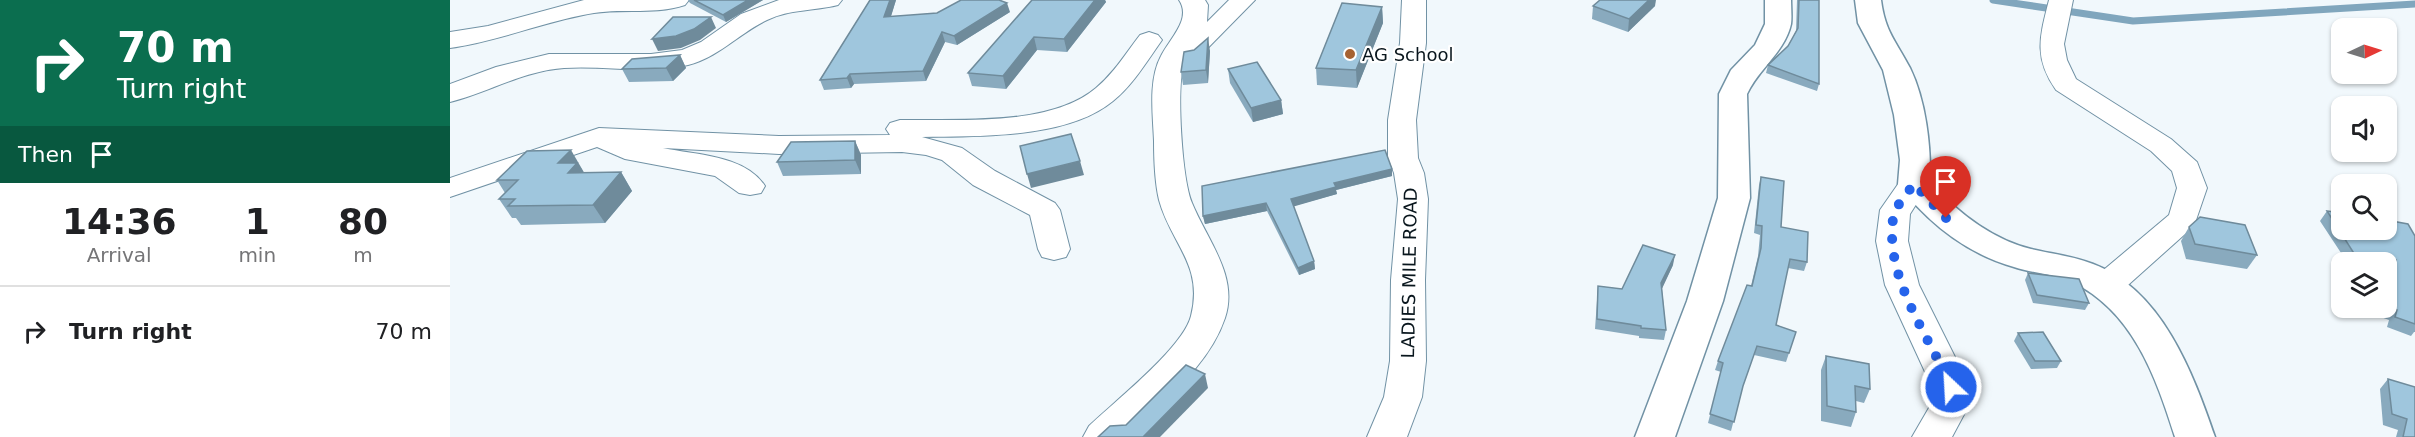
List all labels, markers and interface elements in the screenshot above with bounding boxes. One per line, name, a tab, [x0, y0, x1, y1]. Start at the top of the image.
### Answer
north arrow	[2331, 18, 2397, 84]
map controls	[2331, 18, 2397, 318]
text: 70 m	[117, 23, 234, 72]
icon: right	[18, 24, 96, 102]
place label: AG School	[1362, 44, 1453, 65]
marker: AG School	[1343, 47, 1357, 61]
text: Turn right	[117, 73, 246, 104]
button: sound	[2331, 96, 2397, 162]
icon: arrive	[85, 138, 118, 171]
text: Then	[18, 142, 73, 167]
pin	[1920, 156, 1971, 218]
icon: arrive	[1929, 165, 1962, 198]
button: search	[2331, 174, 2397, 240]
street label: LADIES MILE ROAD	[1397, 187, 1421, 359]
text: 14:36	[62, 201, 176, 242]
text: 1	[245, 201, 270, 242]
text: 80	[338, 201, 388, 242]
text: Arrival	[87, 243, 152, 267]
text: min	[238, 243, 276, 267]
text: m	[353, 243, 373, 267]
button: layers	[2331, 252, 2397, 318]
icon: right	[18, 315, 51, 348]
text: Turn right	[69, 319, 192, 344]
text: 70 m	[376, 319, 432, 344]
position arrow	[1919, 355, 1983, 419]

